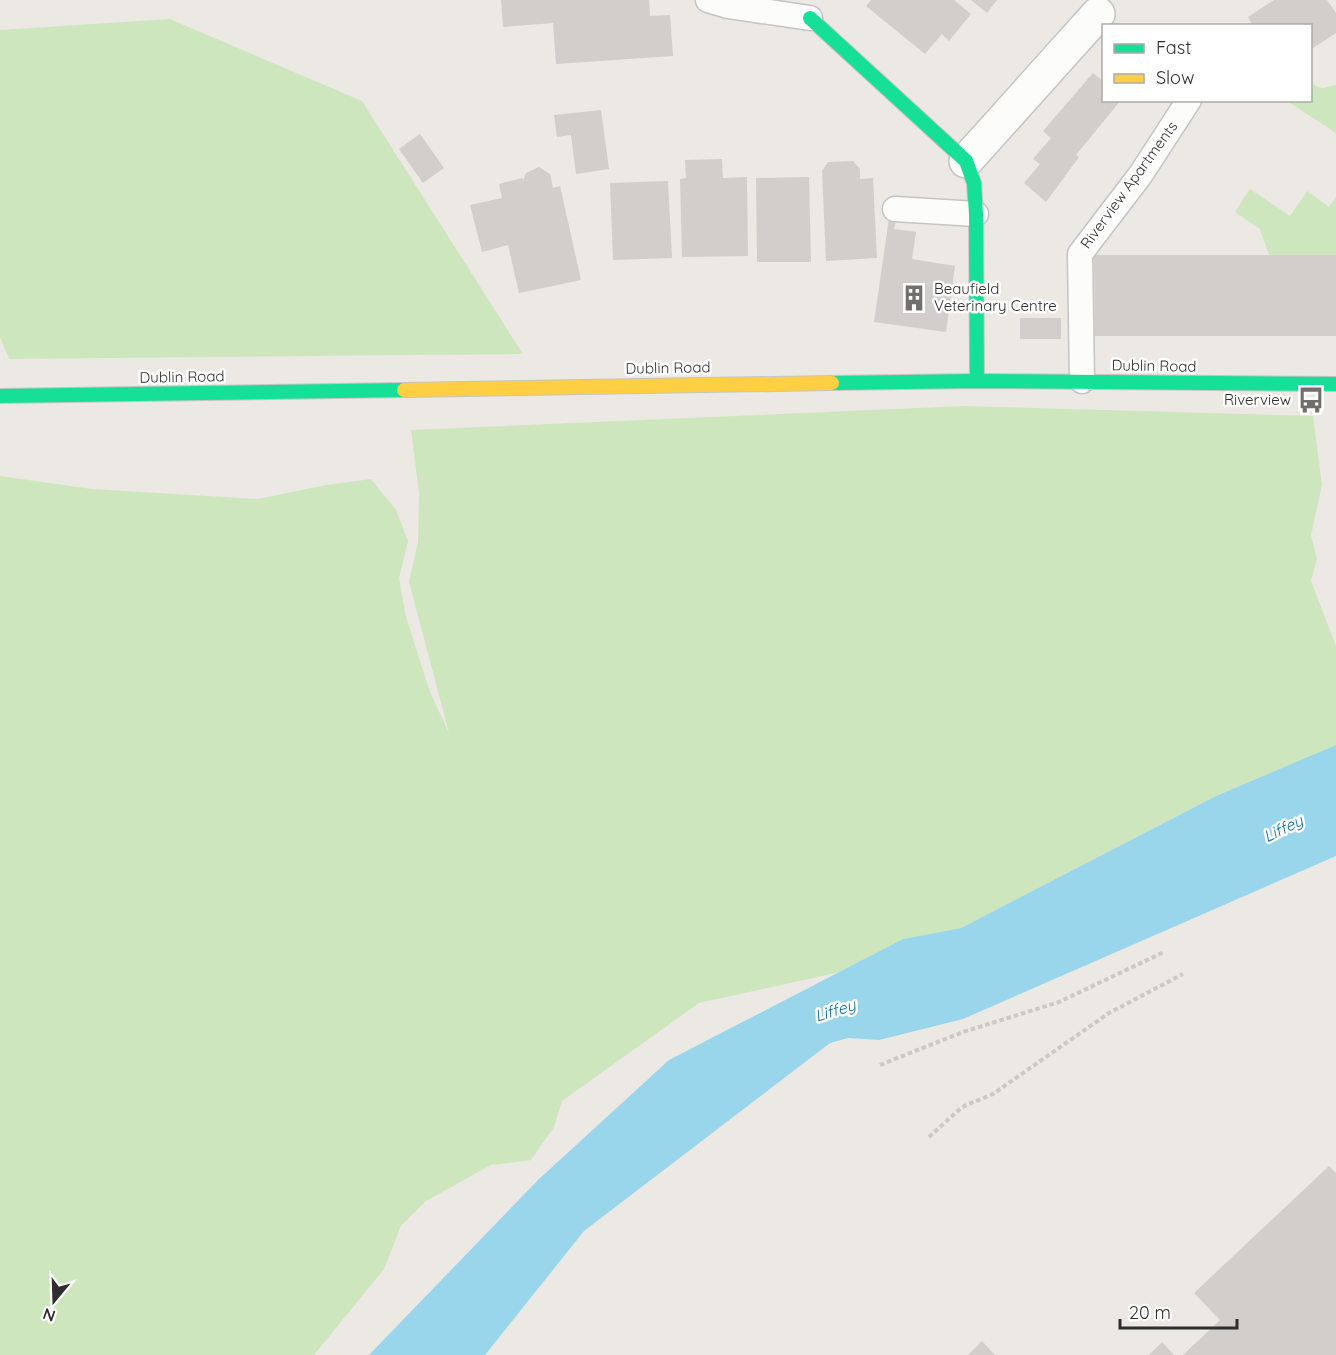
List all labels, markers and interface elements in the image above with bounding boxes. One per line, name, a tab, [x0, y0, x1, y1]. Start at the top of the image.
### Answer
legend	[1102, 24, 1312, 102]
text: Fast	[1156, 36, 1191, 59]
text: Slow	[1156, 66, 1194, 89]
street label: Riverview Apartments	[1076, 117, 1181, 252]
place label: Beaufield Veterinary Centre	[934, 279, 1057, 315]
building icon: Beaufield Veterinary Centre	[899, 283, 929, 313]
street label: Dublin Road	[1111, 355, 1197, 376]
street label: Dublin Road	[625, 357, 711, 378]
street label: Dublin Road	[139, 366, 225, 387]
bus stop icon: Riverview	[1296, 385, 1326, 415]
place label: Riverview	[1224, 390, 1291, 409]
water label: Liffey	[1260, 810, 1307, 846]
water label: Liffey	[812, 994, 859, 1026]
north arrow	[24, 1271, 84, 1331]
scale bar	[1120, 1292, 1237, 1330]
text: 20 m	[1129, 1301, 1171, 1324]
text: N	[40, 1304, 58, 1327]

